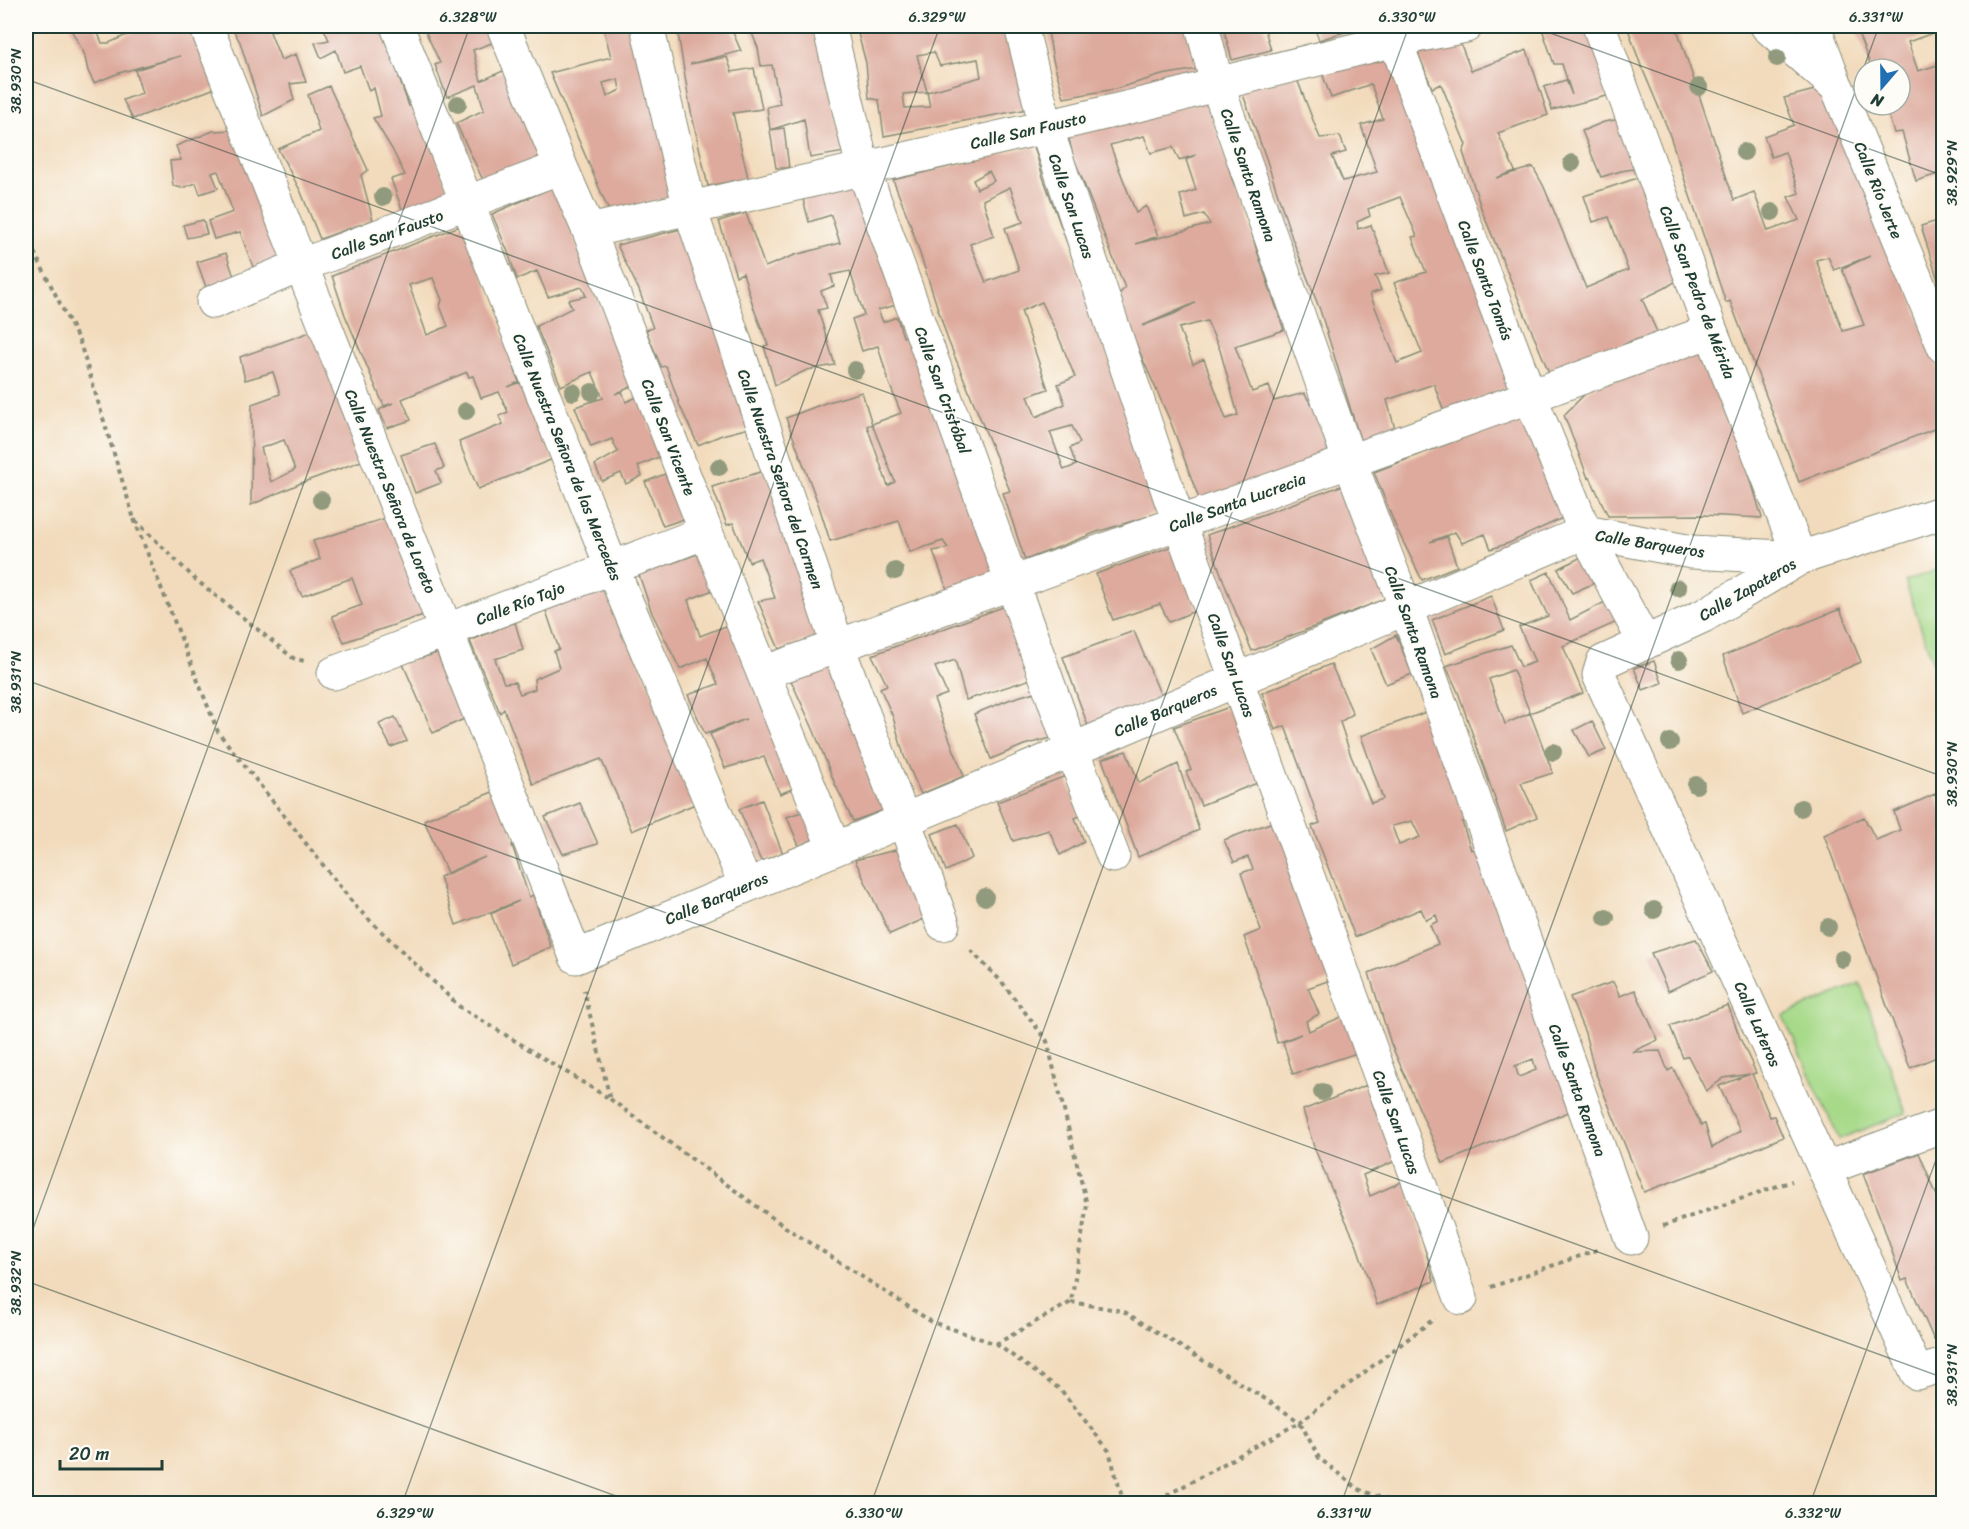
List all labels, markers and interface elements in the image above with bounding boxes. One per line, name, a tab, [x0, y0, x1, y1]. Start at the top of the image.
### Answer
text: 6.328°W	[440, 4, 497, 30]
text: 6.329°W	[908, 4, 966, 30]
text: 6.330°W	[1379, 4, 1436, 30]
text: 6.331°W	[1849, 4, 1903, 30]
text: 38.930°N	[3, 48, 29, 114]
north arrow	[1852, 57, 1912, 117]
text: N	[1866, 85, 1888, 116]
street label: Calle San Fausto	[967, 103, 1089, 158]
street label: Calle Santa Ramona	[1212, 104, 1285, 246]
street label: Calle Río Jerte	[1846, 137, 1911, 243]
text: 38.929°N	[1939, 140, 1965, 206]
street label: Calle San Lucas	[1040, 150, 1103, 263]
street label: Calle San Fausto	[327, 201, 448, 268]
street label: Calle San Pedro de Mérida	[1651, 201, 1744, 384]
street label: Calle Santo Tomás	[1449, 216, 1522, 345]
street label: Calle San Cristóbal	[906, 322, 979, 459]
street label: Calle Nuestra Señora de las Mercedes	[504, 329, 631, 586]
street label: Calle Nuestra Señora del Carmen	[729, 365, 832, 594]
street label: Calle San Vicente	[633, 374, 704, 500]
street label: Calle Nuestra Señora de Loreto	[336, 384, 445, 598]
street label: Calle Santa Lucrecia	[1164, 464, 1311, 541]
street label: Calle Barqueros	[1593, 521, 1707, 566]
street label: Calle Zapateros	[1693, 549, 1802, 629]
street label: Calle Santa Ramona	[1376, 561, 1451, 703]
street label: Calle Río Tajo	[471, 573, 569, 634]
street label: Calle San Lucas	[1199, 609, 1264, 722]
text: 38.931°N	[3, 650, 29, 713]
street label: Calle Barqueros	[1109, 675, 1222, 745]
text: 38.930°N	[1939, 741, 1965, 807]
street label: Calle Barqueros	[660, 863, 773, 933]
street label: Calle Lateros	[1726, 976, 1790, 1073]
street label: Calle Santa Ramona	[1540, 1019, 1615, 1161]
street label: Calle San Lucas	[1364, 1066, 1429, 1179]
text: 38.932°N	[3, 1250, 29, 1315]
text: 38.931°N	[1939, 1343, 1965, 1406]
scale bar	[60, 1433, 162, 1471]
text: 20 m	[69, 1438, 109, 1470]
text: 6.329°W	[376, 1500, 434, 1526]
text: 6.330°W	[846, 1500, 903, 1526]
text: 6.331°W	[1317, 1500, 1371, 1526]
text: 6.332°W	[1785, 1500, 1842, 1526]

